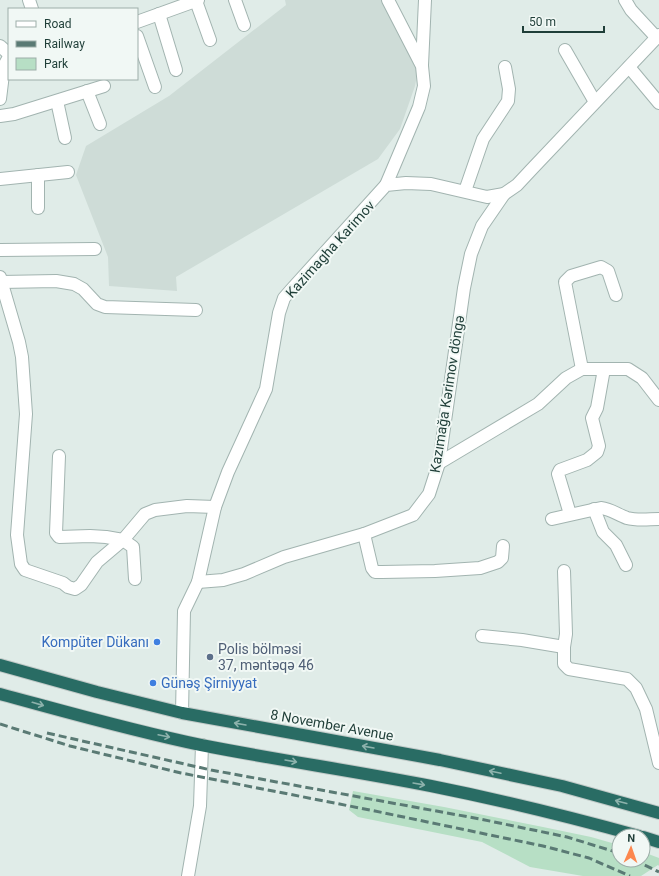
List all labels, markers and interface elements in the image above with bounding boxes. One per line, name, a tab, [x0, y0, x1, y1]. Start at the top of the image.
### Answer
legend	[8, 8, 138, 80]
scale bar	[523, 8, 604, 34]
text: 50 m	[529, 15, 556, 29]
text: Road	[44, 17, 72, 31]
text: Railway	[44, 37, 85, 51]
text: Park	[44, 57, 69, 71]
street label: Kazimagha Karimov	[282, 197, 378, 301]
street label: Kazımağa Kərimov döngə	[427, 314, 467, 474]
place label: Kompüter Dükanı	[42, 634, 149, 650]
marker: Kompüter Dükanı	[152, 637, 162, 647]
place label: Polis bölməsi 37, məntəqə 46	[218, 641, 314, 673]
marker: Polis bölməsi 37, məntəqə 46	[205, 652, 215, 662]
place label: Günəş Şirniyyat	[161, 675, 257, 691]
marker: Günəş Şirniyyat	[148, 678, 158, 688]
one-way arrow	[31, 701, 44, 708]
street label: 8 November Avenue	[269, 706, 395, 744]
one-way arrow	[233, 720, 246, 728]
one-way arrow	[157, 733, 170, 741]
one-way arrow	[361, 743, 374, 751]
one-way arrow	[284, 757, 297, 765]
one-way arrow	[489, 767, 502, 775]
one-way arrow	[412, 780, 425, 788]
one-way arrow	[615, 798, 628, 805]
north arrow	[611, 828, 651, 868]
text: N	[627, 832, 636, 845]

